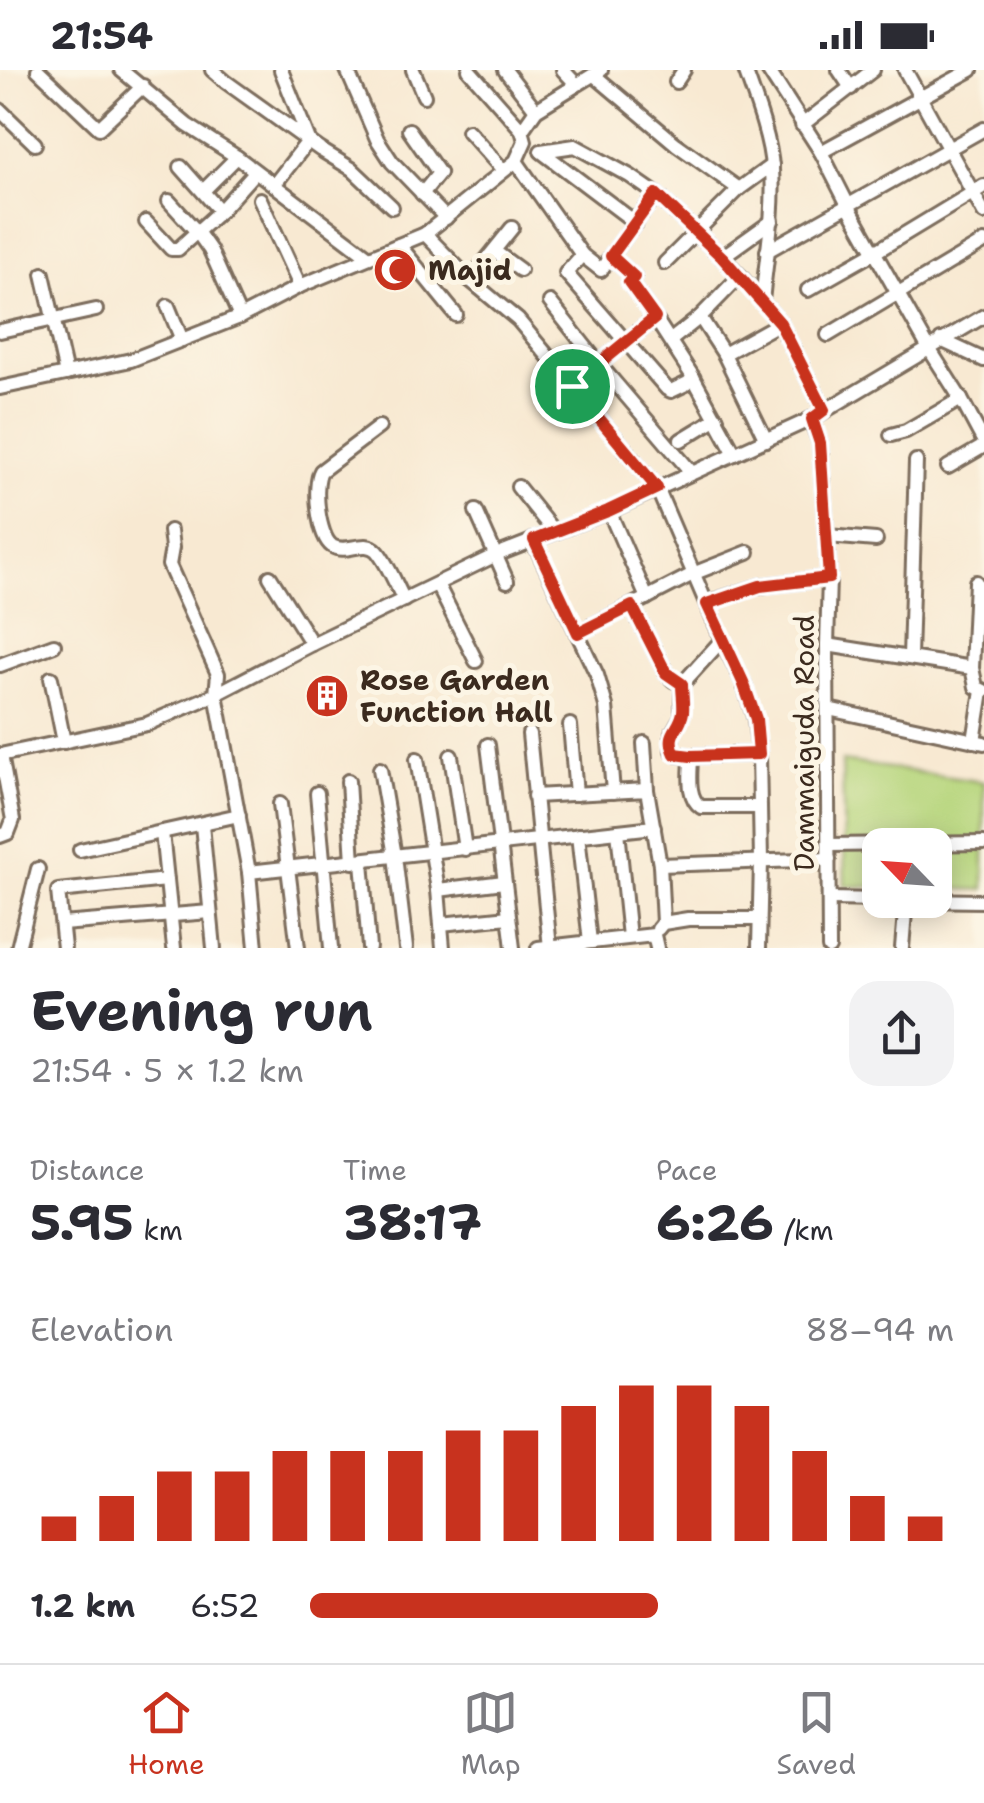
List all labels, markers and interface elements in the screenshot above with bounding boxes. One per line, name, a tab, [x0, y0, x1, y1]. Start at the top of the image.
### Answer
text: 21:54	[50, 10, 153, 61]
mosque icon: Majid	[372, 247, 418, 293]
place label: Majid	[428, 251, 512, 289]
pin	[530, 344, 615, 429]
icon: arrive	[545, 359, 600, 414]
street label: Dammaiguda Road	[785, 615, 823, 871]
place label: Rose Garden Function Hall	[360, 661, 553, 731]
building icon: Rose Garden Function Hall	[304, 673, 350, 719]
north arrow	[862, 828, 952, 918]
map controls	[862, 828, 952, 918]
text: Evening run	[30, 974, 373, 1048]
button: share	[849, 981, 954, 1086]
text: 21:54 · 5 × 1.2 km	[30, 1049, 304, 1092]
text: Distance	[30, 1151, 145, 1189]
text: Time	[343, 1151, 407, 1189]
text: Pace	[656, 1151, 718, 1189]
text: 5.95	[30, 1189, 134, 1256]
text: 38:17	[343, 1189, 482, 1256]
text: 6:26	[656, 1189, 774, 1256]
text: km	[134, 1211, 183, 1249]
text: /km	[774, 1211, 834, 1249]
text: Elevation	[30, 1308, 173, 1351]
text: 88–94 m	[806, 1308, 954, 1351]
text: 1.2 km	[30, 1584, 135, 1627]
text: 6:52	[190, 1584, 260, 1627]
tab: Home	[128, 1685, 205, 1783]
tab: Map	[461, 1685, 521, 1783]
tab: Saved	[777, 1685, 856, 1783]

